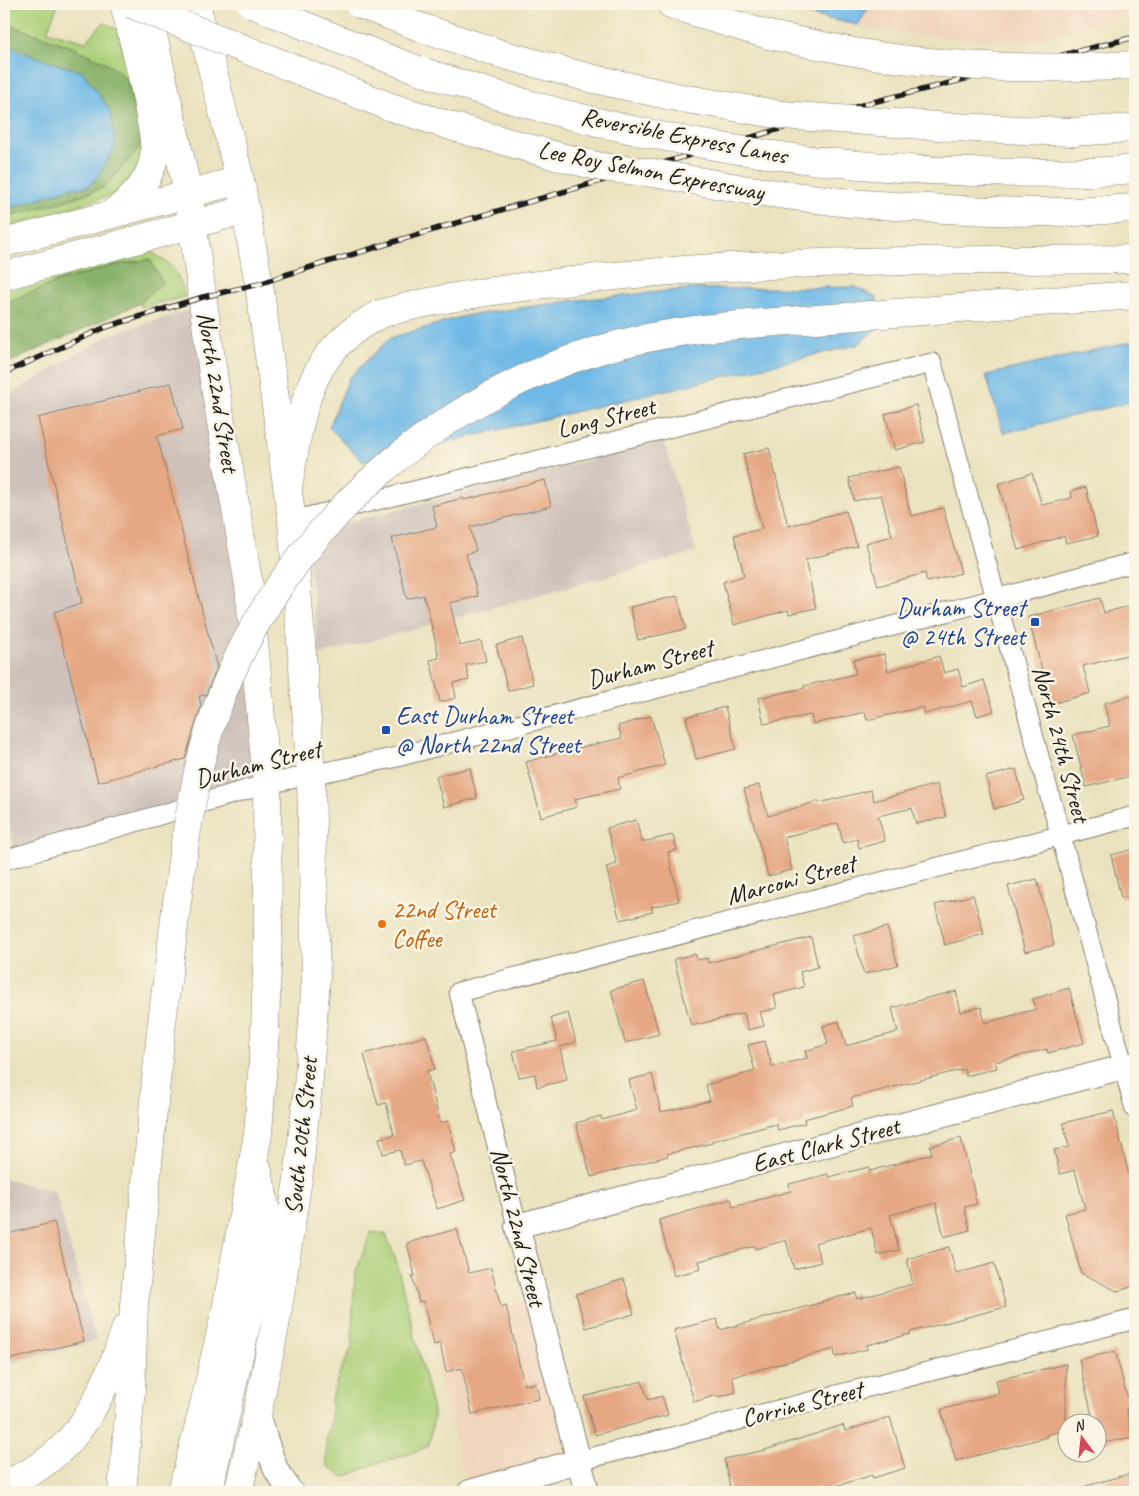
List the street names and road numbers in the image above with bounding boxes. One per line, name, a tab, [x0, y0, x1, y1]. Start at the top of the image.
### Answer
street label: Reversible Express Lanes	[578, 100, 792, 172]
street label: Lee Roy Selmon Expressway	[535, 133, 768, 209]
street label: North 22nd Street	[190, 309, 247, 477]
street label: Long Street	[554, 390, 661, 446]
street label: Durham Street	[584, 631, 720, 696]
street label: North 24th Street	[1025, 662, 1098, 828]
street label: Durham Street	[192, 732, 328, 795]
street label: Marconi Street	[723, 847, 862, 913]
street label: South 20th Street	[277, 1053, 325, 1216]
street label: East Clark Street	[749, 1109, 906, 1180]
street label: North 22nd Street	[483, 1145, 554, 1312]
street label: Corrine Street	[738, 1373, 869, 1434]

